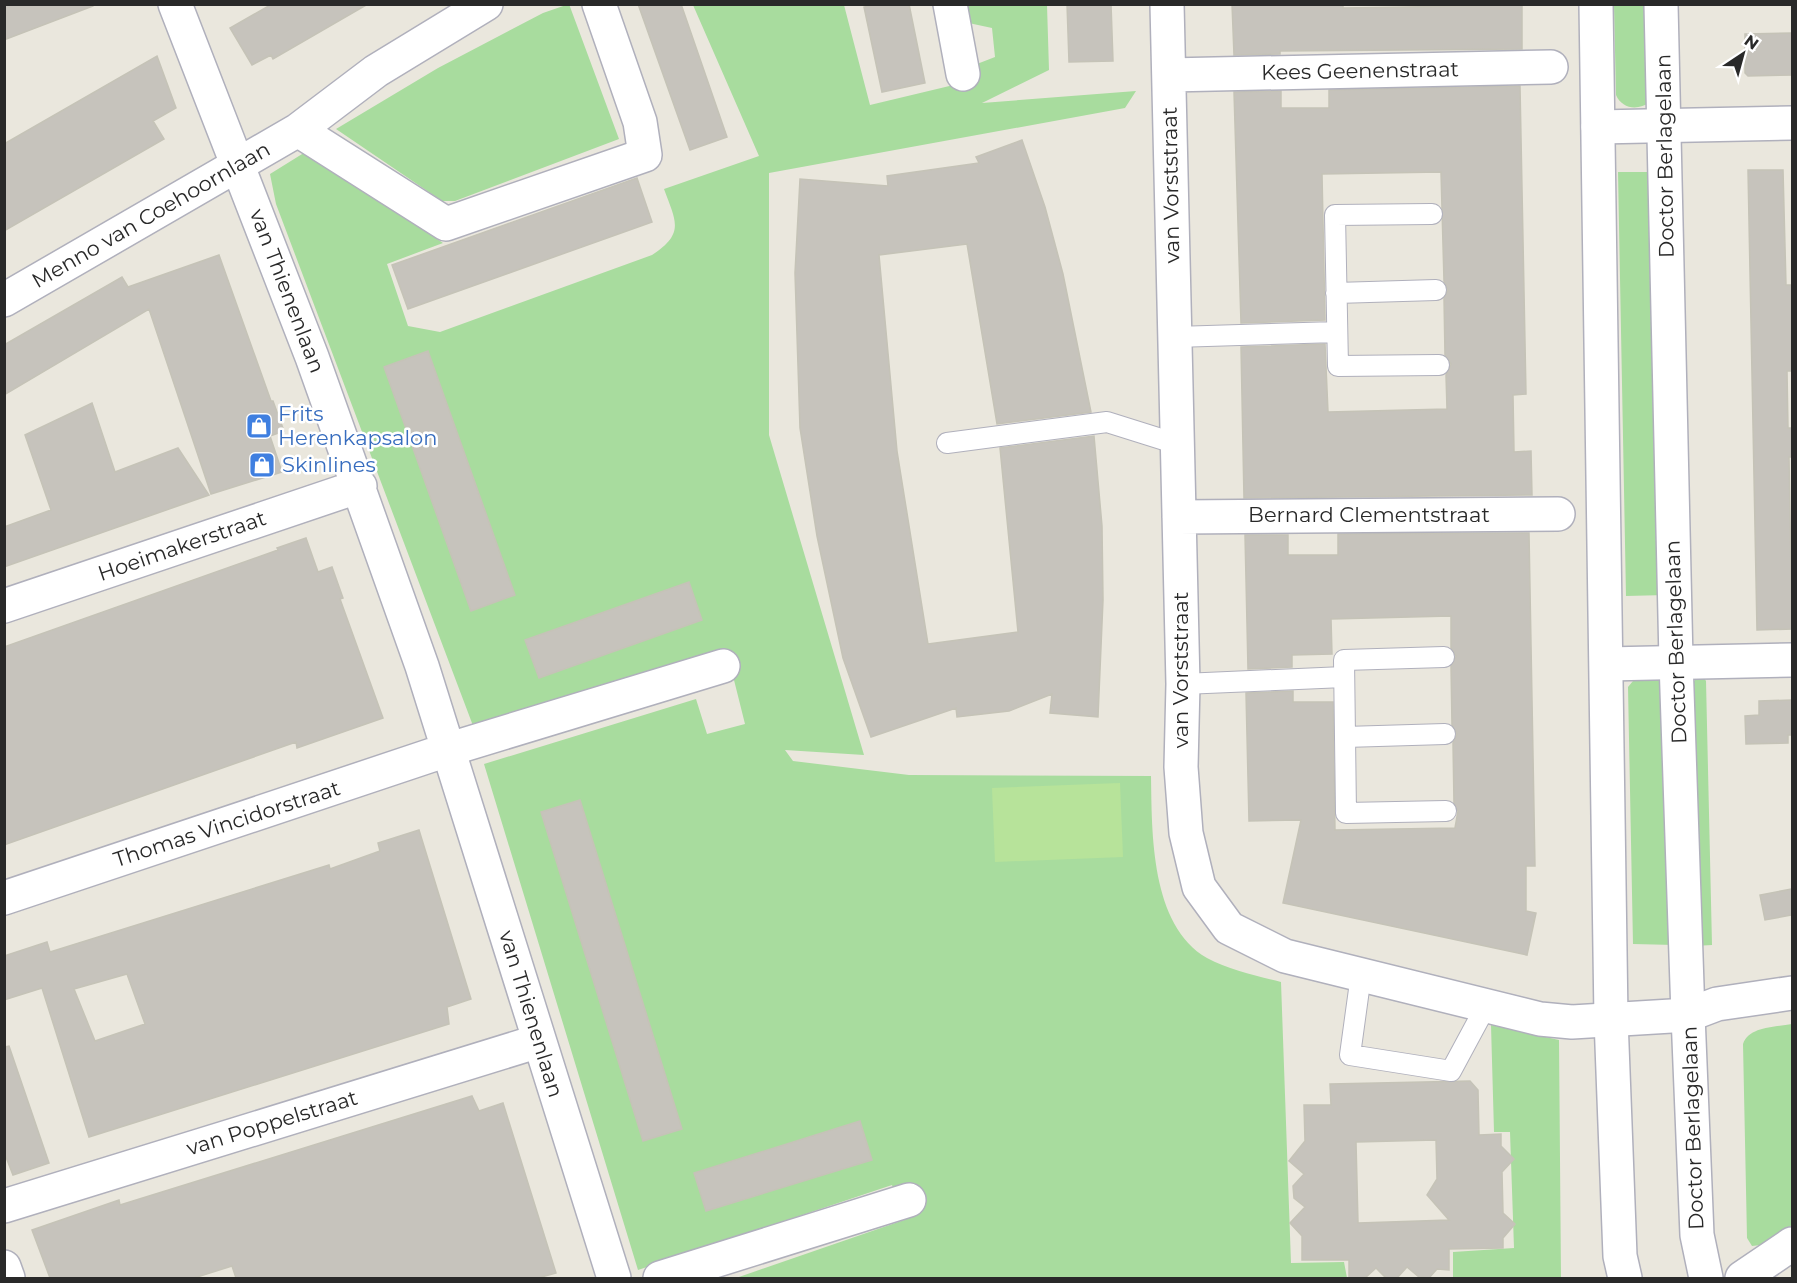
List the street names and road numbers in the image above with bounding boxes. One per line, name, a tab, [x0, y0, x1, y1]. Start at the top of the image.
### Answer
street label: Doctor Berlagelaan	[1650, 54, 1679, 258]
street label: Kees Geenenstraat	[1261, 56, 1459, 85]
street label: van Vorststraat	[1157, 107, 1184, 263]
street label: Menno van Coehoornlaan	[27, 136, 274, 293]
street label: van Thienenlaan	[245, 205, 330, 376]
street label: Bernard Clementstraat	[1248, 502, 1490, 527]
street label: Hoeimakerstraat	[95, 505, 269, 586]
street label: Doctor Berlagelaan	[1659, 540, 1692, 744]
street label: van Vorststraat	[1168, 592, 1193, 748]
street label: Thomas Vincidorstraat	[110, 775, 343, 872]
street label: van Thienenlaan	[494, 927, 569, 1100]
street label: Doctor Berlagelaan	[1676, 1026, 1709, 1230]
street label: van Poppelstraat	[183, 1085, 360, 1160]

